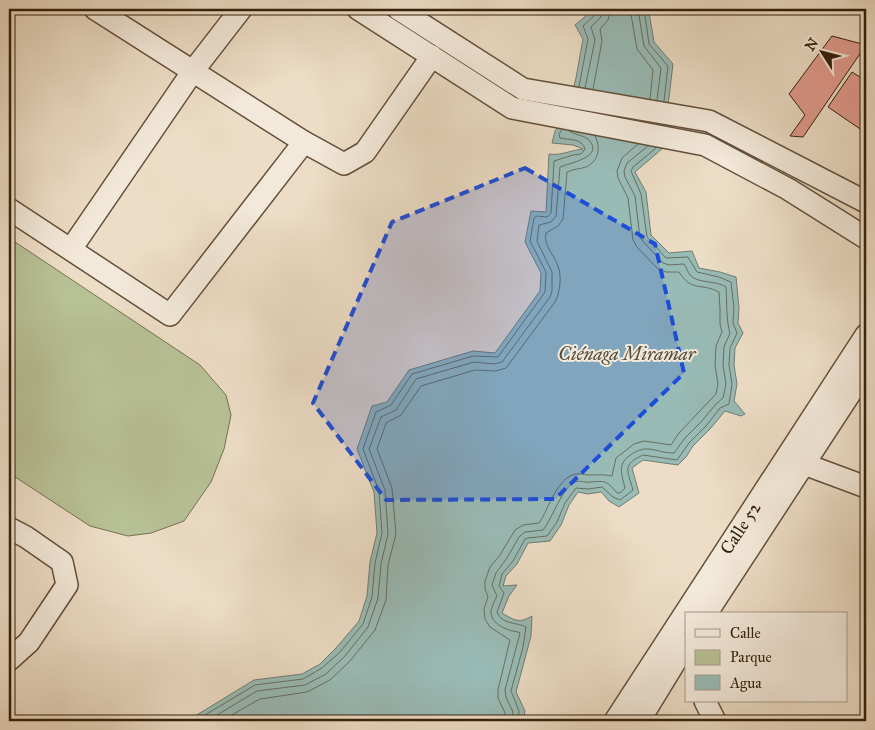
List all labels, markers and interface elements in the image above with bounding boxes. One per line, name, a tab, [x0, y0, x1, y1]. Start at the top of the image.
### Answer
north arrow	[798, 28, 848, 78]
text: N	[802, 35, 822, 54]
water label: Ciénaga Miramar	[558, 342, 697, 365]
street label: Calle 52	[715, 498, 766, 559]
legend	[685, 612, 848, 702]
text: Calle	[730, 624, 761, 642]
text: Parque	[730, 648, 772, 667]
text: Agua	[729, 674, 762, 692]

